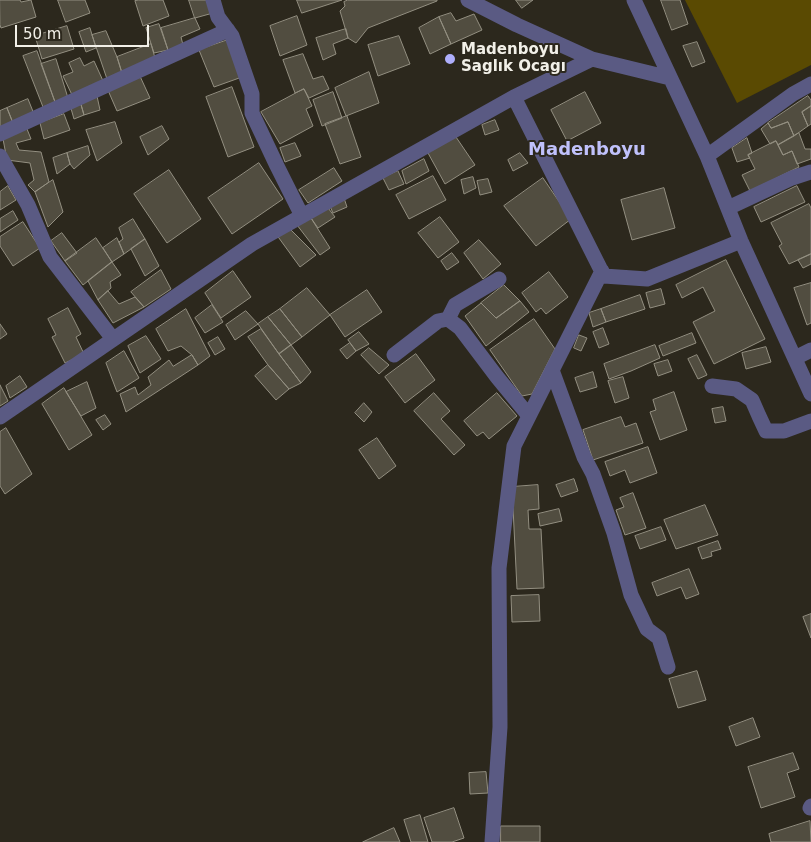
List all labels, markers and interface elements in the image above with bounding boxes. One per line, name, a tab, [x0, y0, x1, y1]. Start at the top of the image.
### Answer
scale bar	[18, 15, 151, 47]
text: 50 m	[23, 25, 61, 43]
place label: Madenboyu Saglık Ocagı	[461, 41, 566, 76]
marker: Madenboyu Saglık Ocagı	[443, 52, 457, 66]
district label: Madenboyu	[528, 139, 646, 161]

